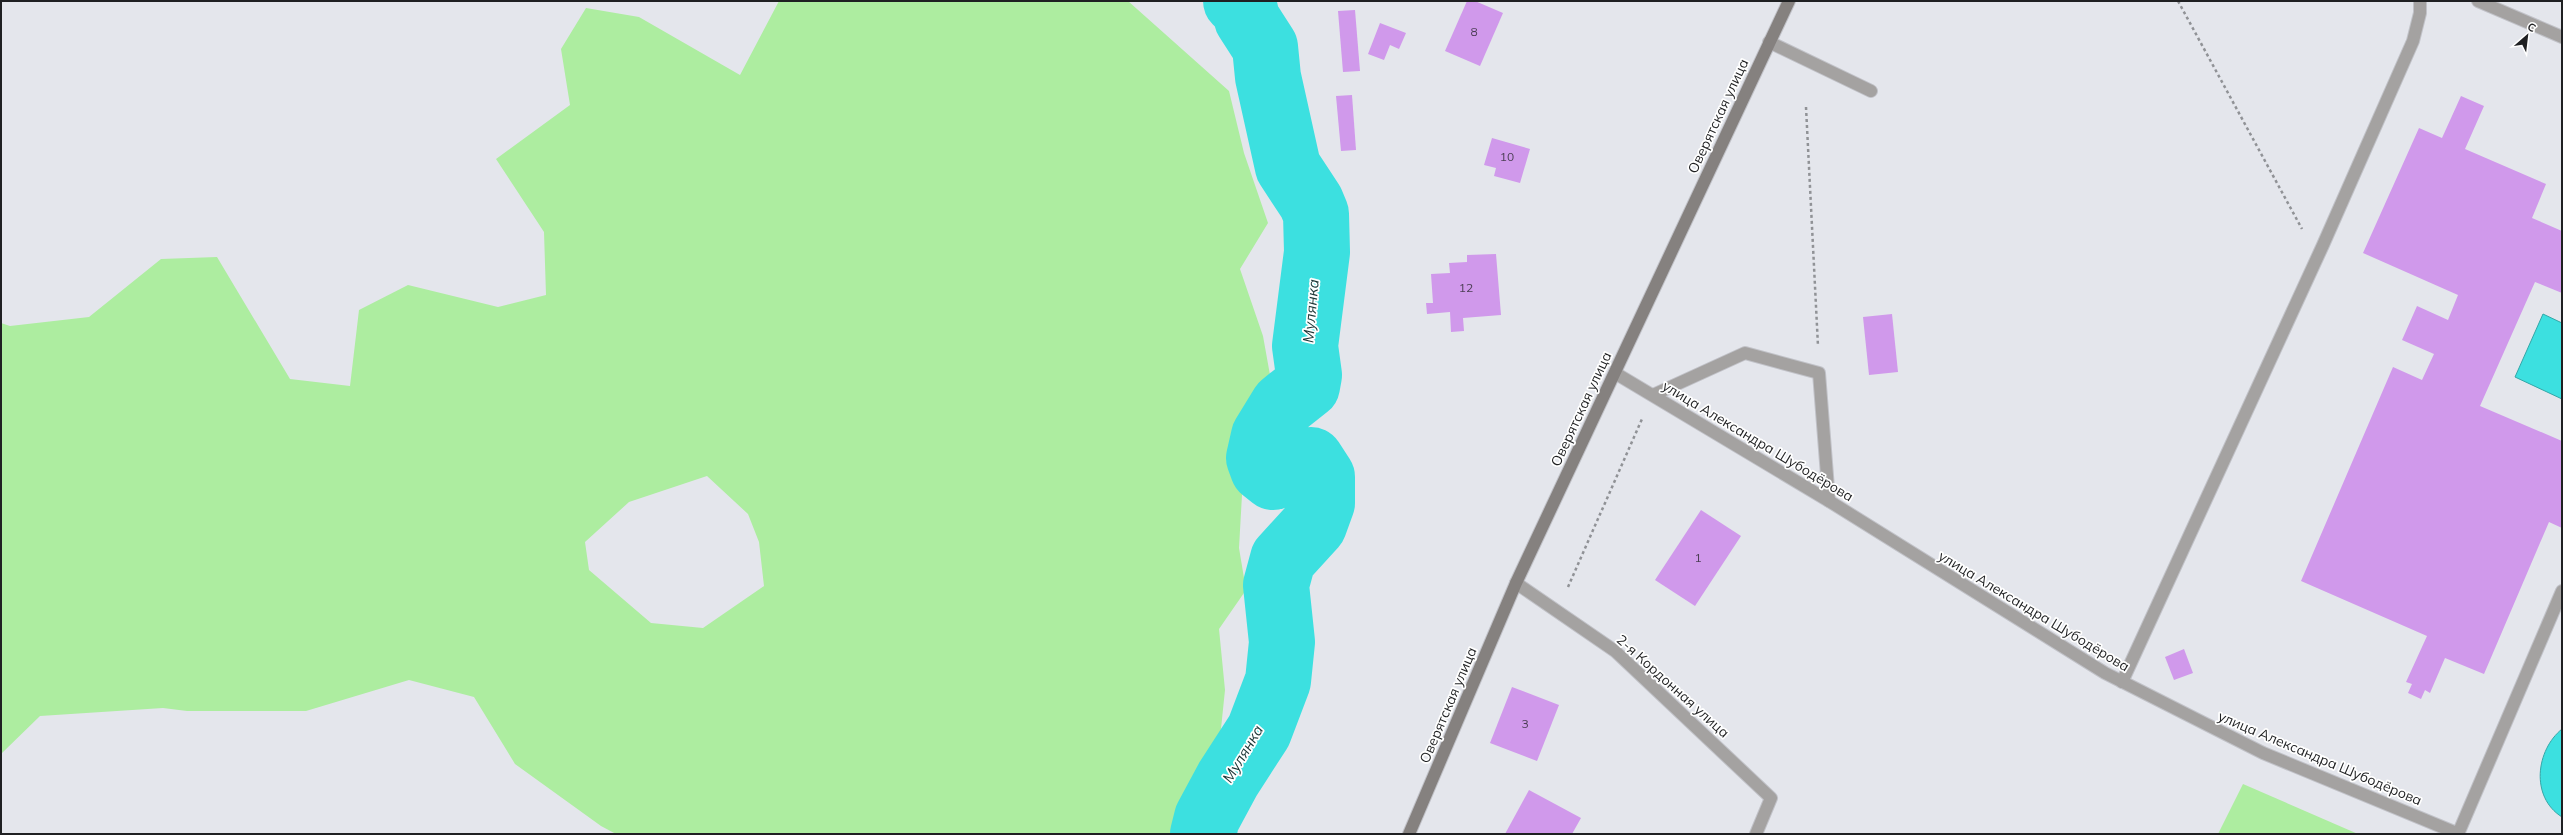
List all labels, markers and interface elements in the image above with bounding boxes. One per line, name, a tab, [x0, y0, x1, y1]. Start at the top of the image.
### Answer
north arrow	[2507, 16, 2547, 56]
text: С	[2525, 19, 2539, 35]
house number: 8	[1470, 24, 1478, 39]
street label: Оверятская улица	[1684, 56, 1752, 176]
house number: 10	[1500, 149, 1514, 164]
water label: Мулянка	[1298, 278, 1323, 344]
house number: 12	[1459, 280, 1473, 295]
street label: Оверятская улица	[1547, 349, 1615, 469]
street label: улица Александра Шубодёрова	[1659, 377, 1857, 505]
street label: улица Александра Шубодёрова	[1935, 547, 2133, 675]
house number: 1	[1694, 550, 1702, 565]
street label: 2-я Кордонная улица	[1613, 631, 1733, 741]
street label: Оверятская улица	[1415, 644, 1481, 766]
street label: улица Александра Шубодёрова	[2215, 707, 2425, 809]
house number: 3	[1521, 716, 1529, 731]
water label: Мулянка	[1218, 722, 1267, 786]

